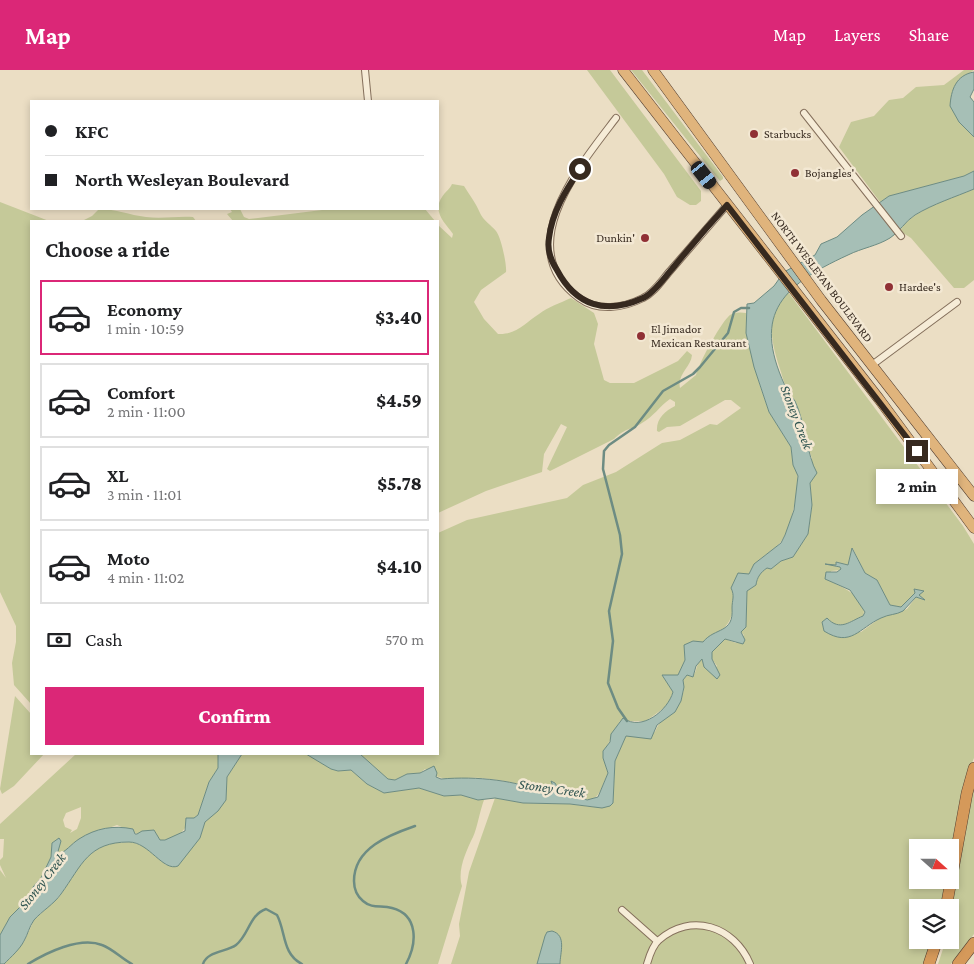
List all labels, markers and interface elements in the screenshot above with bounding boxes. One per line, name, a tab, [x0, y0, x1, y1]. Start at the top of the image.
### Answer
text: Map	[25, 22, 71, 49]
text: Map	[773, 25, 806, 45]
text: Layers	[834, 25, 881, 45]
text: Share	[909, 25, 949, 45]
text: KFC	[75, 121, 108, 142]
place label: Starbucks	[764, 127, 811, 141]
marker: Starbucks	[748, 128, 760, 140]
route start	[569, 158, 591, 180]
car	[688, 159, 719, 191]
place label: Bojangles'	[805, 166, 854, 180]
marker: Bojangles'	[789, 167, 801, 179]
text: North Wesleyan Boulevard	[75, 169, 289, 190]
street label: NORTH WESLEYAN BOULEVARD	[768, 209, 876, 345]
place label: Dunkin'	[596, 231, 635, 245]
marker: Dunkin'	[639, 232, 651, 244]
text: Choose a ride	[45, 237, 170, 262]
place label: Hardee's	[899, 280, 941, 294]
marker: Hardee's	[883, 281, 895, 293]
icon: car	[47, 295, 92, 340]
text: Economy	[107, 299, 182, 320]
text: $3.40	[375, 307, 422, 328]
text: 1 min · 10:59	[107, 320, 184, 337]
place label: El Jimador Mexican Restaurant	[651, 322, 747, 350]
marker: El Jimador Mexican Restaurant	[635, 330, 647, 342]
icon: car	[47, 378, 92, 423]
text: Comfort	[107, 382, 175, 403]
water label: Stoney Creek	[778, 383, 817, 452]
text: $4.59	[376, 390, 422, 411]
text: 2 min · 11:00	[107, 403, 185, 420]
route end	[906, 440, 928, 462]
icon: car	[47, 461, 92, 506]
text: XL	[107, 465, 129, 486]
callout: 2 min	[876, 468, 958, 504]
text: $5.78	[377, 473, 422, 494]
text: 2 min	[897, 478, 937, 495]
text: 3 min · 11:01	[107, 486, 182, 503]
icon: car	[47, 544, 92, 589]
text: Moto	[107, 548, 150, 569]
text: $4.10	[377, 556, 422, 577]
text: 4 min · 11:02	[107, 569, 184, 586]
icon: cash	[45, 626, 73, 654]
text: Cash	[85, 629, 123, 650]
text: 570 m	[385, 631, 424, 648]
button: Confirm	[45, 687, 424, 745]
water label: Stoney Creek	[518, 775, 587, 801]
north arrow	[909, 839, 959, 889]
map controls	[909, 839, 959, 949]
water label: Stoney Creek	[15, 849, 69, 912]
button: layers	[909, 899, 959, 949]

